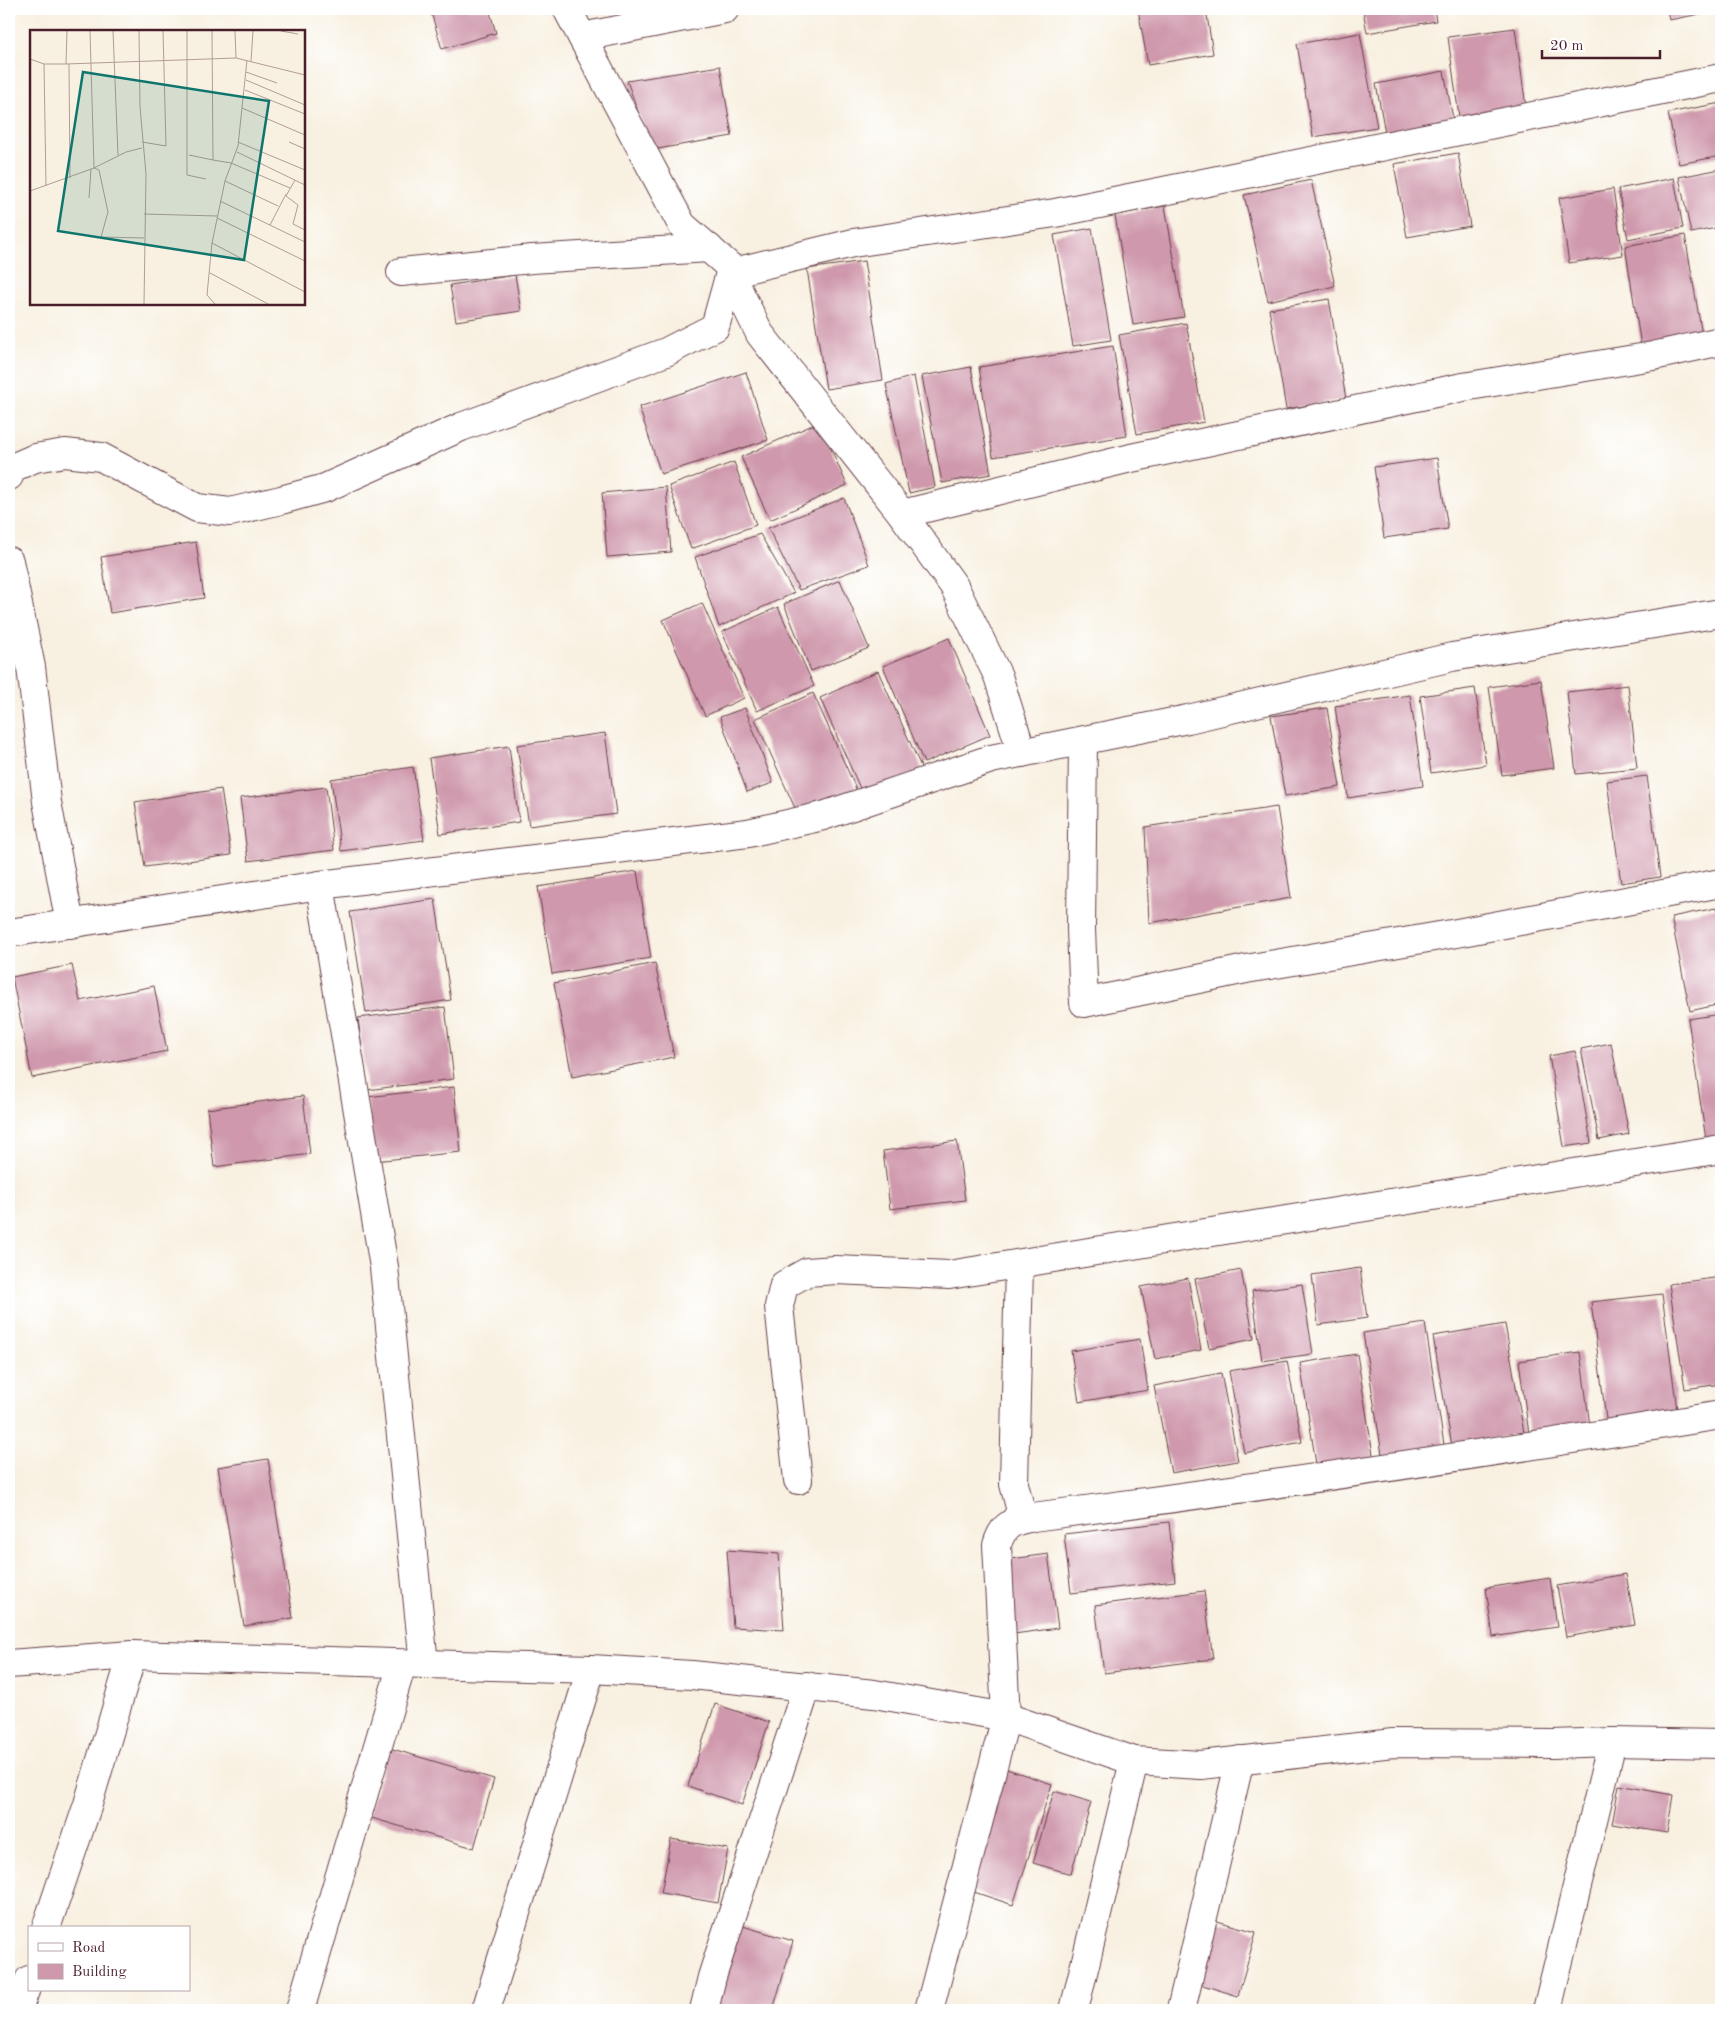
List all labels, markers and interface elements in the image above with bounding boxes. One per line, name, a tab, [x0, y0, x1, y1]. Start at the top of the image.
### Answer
scale bar	[1542, 28, 1660, 60]
inset map	[30, 30, 305, 305]
text: 20 m	[1550, 39, 1584, 54]
legend	[28, 1926, 190, 1992]
text: Road	[72, 1941, 106, 1956]
text: Building	[72, 1965, 127, 1980]

